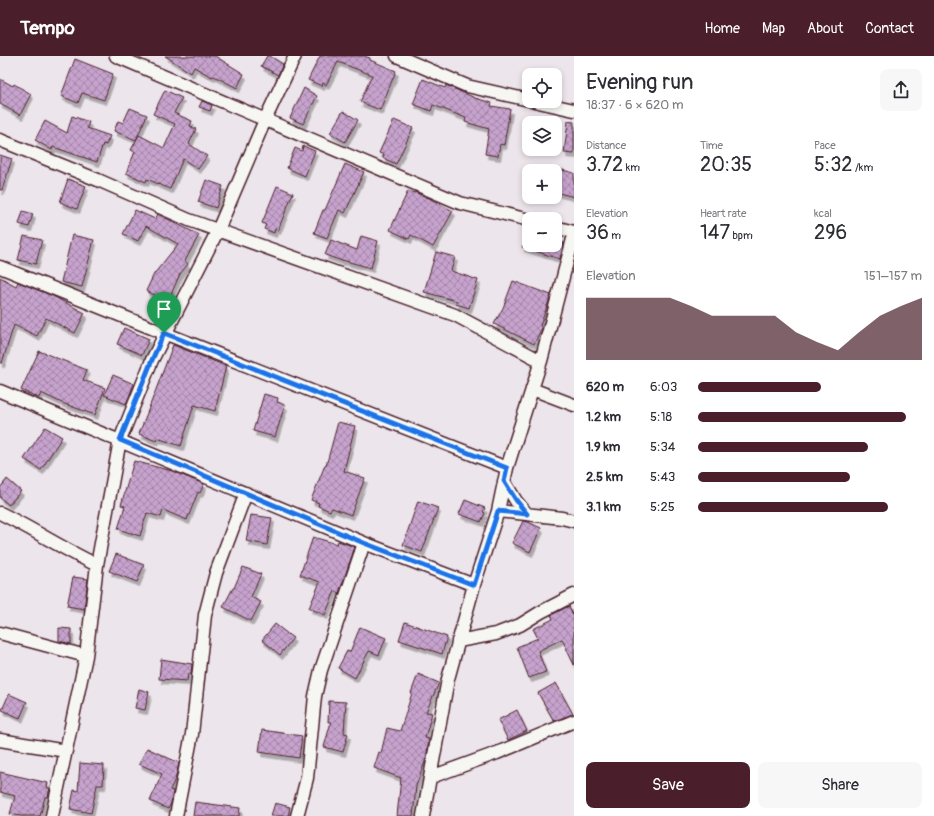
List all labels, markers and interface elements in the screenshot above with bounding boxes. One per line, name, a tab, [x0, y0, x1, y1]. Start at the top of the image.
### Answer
text: Tempo	[20, 16, 75, 40]
text: Home	[705, 20, 740, 37]
text: Map	[762, 20, 785, 37]
text: About	[807, 20, 843, 37]
text: Contact	[865, 20, 914, 37]
map controls	[522, 68, 562, 252]
button: locate	[522, 68, 562, 108]
text: Evening run	[586, 68, 694, 96]
button: share	[880, 69, 922, 111]
text: 18:37 · 6 × 620 m	[586, 97, 684, 113]
button: layers	[522, 116, 562, 156]
text: Distance	[586, 139, 626, 152]
text: Time	[700, 139, 723, 152]
text: Pace	[814, 139, 836, 152]
text: 3.72	[586, 152, 623, 177]
text: 20:35	[700, 152, 752, 177]
text: 5:32	[814, 152, 853, 177]
text: km	[623, 161, 640, 174]
text: /km	[853, 161, 873, 174]
button: +	[522, 164, 562, 204]
text: Elevation	[586, 207, 628, 220]
text: Heart rate	[700, 207, 746, 220]
text: kcal	[814, 207, 832, 220]
button: −	[522, 212, 562, 252]
text: 36	[586, 220, 609, 245]
text: 147	[700, 220, 730, 245]
text: 296	[814, 220, 847, 245]
text: m	[609, 229, 621, 242]
text: bpm	[730, 229, 753, 242]
text: Elevation	[586, 268, 636, 284]
text: 151–157 m	[864, 268, 922, 284]
pin	[147, 292, 181, 333]
icon: arrive	[153, 298, 175, 320]
text: 620 m	[586, 379, 624, 395]
text: 6:03	[650, 379, 677, 395]
text: 1.2 km	[586, 409, 621, 425]
text: 5:18	[650, 409, 672, 425]
text: 1.9 km	[586, 439, 620, 455]
text: 5:34	[650, 439, 675, 455]
text: 2.5 km	[586, 469, 623, 485]
text: 5:43	[650, 469, 675, 485]
text: 3.1 km	[586, 499, 621, 515]
text: 5:25	[650, 499, 675, 515]
button: Save	[586, 762, 750, 808]
button: Share	[758, 762, 922, 808]

